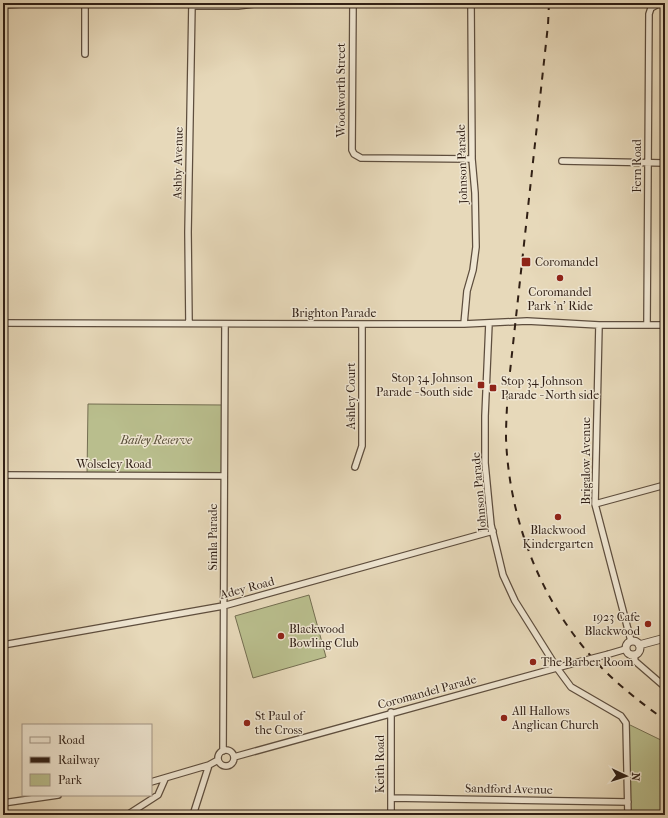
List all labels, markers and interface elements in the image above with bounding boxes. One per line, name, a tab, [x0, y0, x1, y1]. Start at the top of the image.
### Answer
street label: Woodworth Street	[334, 42, 348, 138]
street label: Johnson Parade	[454, 124, 470, 205]
street label: Ashby Avenue	[170, 127, 186, 200]
street label: Fern Road	[630, 139, 644, 193]
place label: Coromandel	[535, 255, 599, 269]
marker: Coromandel	[520, 256, 532, 268]
marker: Coromandel Park 'n' Ride	[555, 273, 565, 283]
place label: Coromandel Park 'n' Ride	[527, 285, 593, 313]
street label: Brighton Parade	[291, 306, 377, 320]
street label: Ashley Court	[344, 362, 358, 431]
place label: Stop 34 Johnson Parade - South side	[376, 371, 473, 399]
place label: Stop 34 Johnson Parade - North side	[501, 374, 599, 402]
marker: Stop 34 Johnson Parade - South side	[476, 380, 486, 390]
marker: Stop 34 Johnson Parade - North side	[488, 383, 498, 393]
street label: Brigalow Avenue	[579, 417, 593, 505]
park label: Bailey Reserve	[119, 433, 193, 447]
street label: Johnson Parade	[469, 452, 490, 533]
street label: Wolseley Road	[75, 457, 152, 471]
street label: Simla Parade	[206, 503, 220, 570]
marker: Blackwood Kindergarten	[553, 512, 563, 522]
place label: Blackwood Kindergarten	[522, 523, 594, 551]
street label: Adey Road	[217, 574, 276, 602]
place label: 1923 Cafe Blackwood	[584, 610, 640, 638]
marker: 1923 Cafe Blackwood	[643, 619, 653, 629]
place label: Blackwood Bowling Club	[289, 622, 359, 650]
marker: Blackwood Bowling Club	[276, 631, 286, 641]
place label: The Barber Room	[541, 655, 634, 669]
marker: The Barber Room	[528, 657, 538, 667]
street label: Coromandel Parade	[376, 672, 478, 712]
place label: All Hallows Anglican Church	[511, 704, 599, 732]
place label: St Paul of the Cross	[255, 709, 306, 737]
marker: All Hallows Anglican Church	[499, 713, 509, 723]
marker: St Paul of the Cross	[242, 718, 252, 728]
legend	[22, 724, 152, 796]
text: Road	[58, 733, 85, 747]
street label: Keith Road	[373, 734, 387, 793]
text: Railway	[58, 753, 100, 767]
north arrow	[606, 756, 646, 796]
text: N	[629, 772, 642, 782]
text: Park	[58, 773, 83, 787]
street label: Sandford Avenue	[465, 781, 553, 797]

